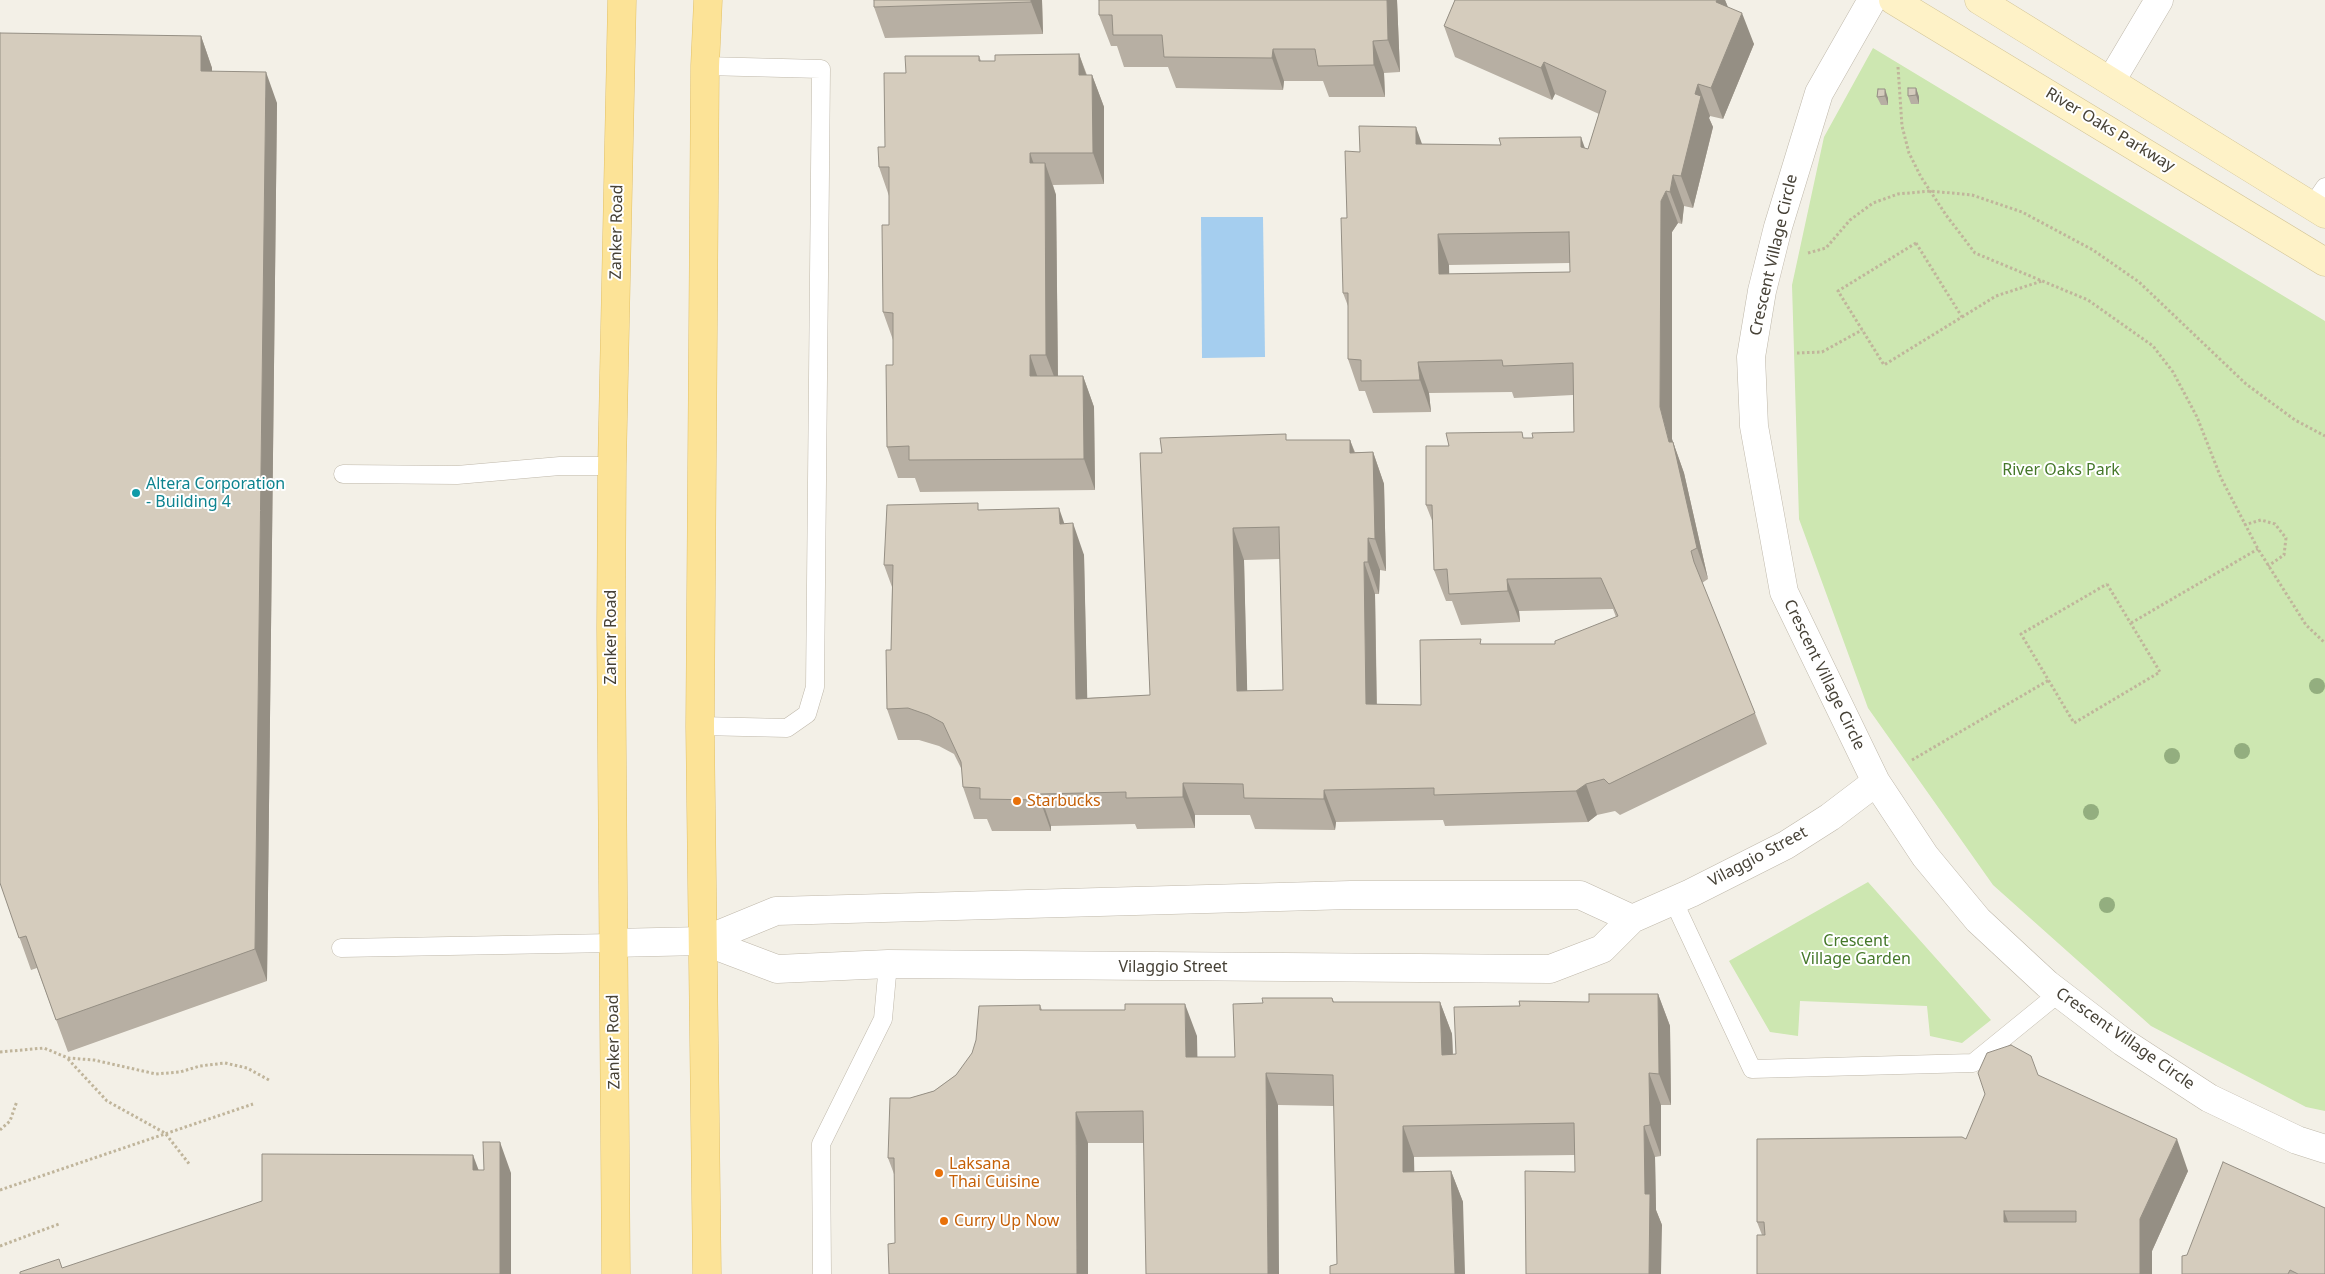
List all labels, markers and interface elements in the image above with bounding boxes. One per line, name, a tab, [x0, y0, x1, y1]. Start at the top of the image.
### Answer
street label: River Oaks Parkway	[2042, 84, 2178, 176]
street label: Crescent Village Circle	[1746, 172, 1802, 338]
street label: Zanker Road	[607, 184, 627, 280]
park label: River Oaks Park	[2002, 460, 2120, 480]
place label: Altera Corporation - Building 4	[146, 474, 285, 512]
marker: Altera Corporation - Building 4	[130, 487, 142, 499]
street label: Zanker Road	[601, 590, 621, 684]
street label: Crescent Village Circle	[1779, 597, 1869, 753]
place label: Starbucks	[1027, 791, 1101, 811]
marker: Starbucks	[1011, 795, 1023, 807]
street label: Vilaggio Street	[1705, 823, 1811, 891]
park label: Crescent Village Garden	[1801, 931, 1911, 969]
street label: Vilaggio Street	[1118, 957, 1228, 977]
street label: Crescent Village Circle	[2052, 984, 2198, 1094]
street label: Zanker Road	[604, 994, 624, 1090]
place label: Laksana Thai Cuisine	[949, 1154, 1040, 1192]
marker: Laksana Thai Cuisine	[933, 1167, 945, 1179]
place label: Curry Up Now	[954, 1211, 1059, 1231]
marker: Curry Up Now	[938, 1215, 950, 1227]

